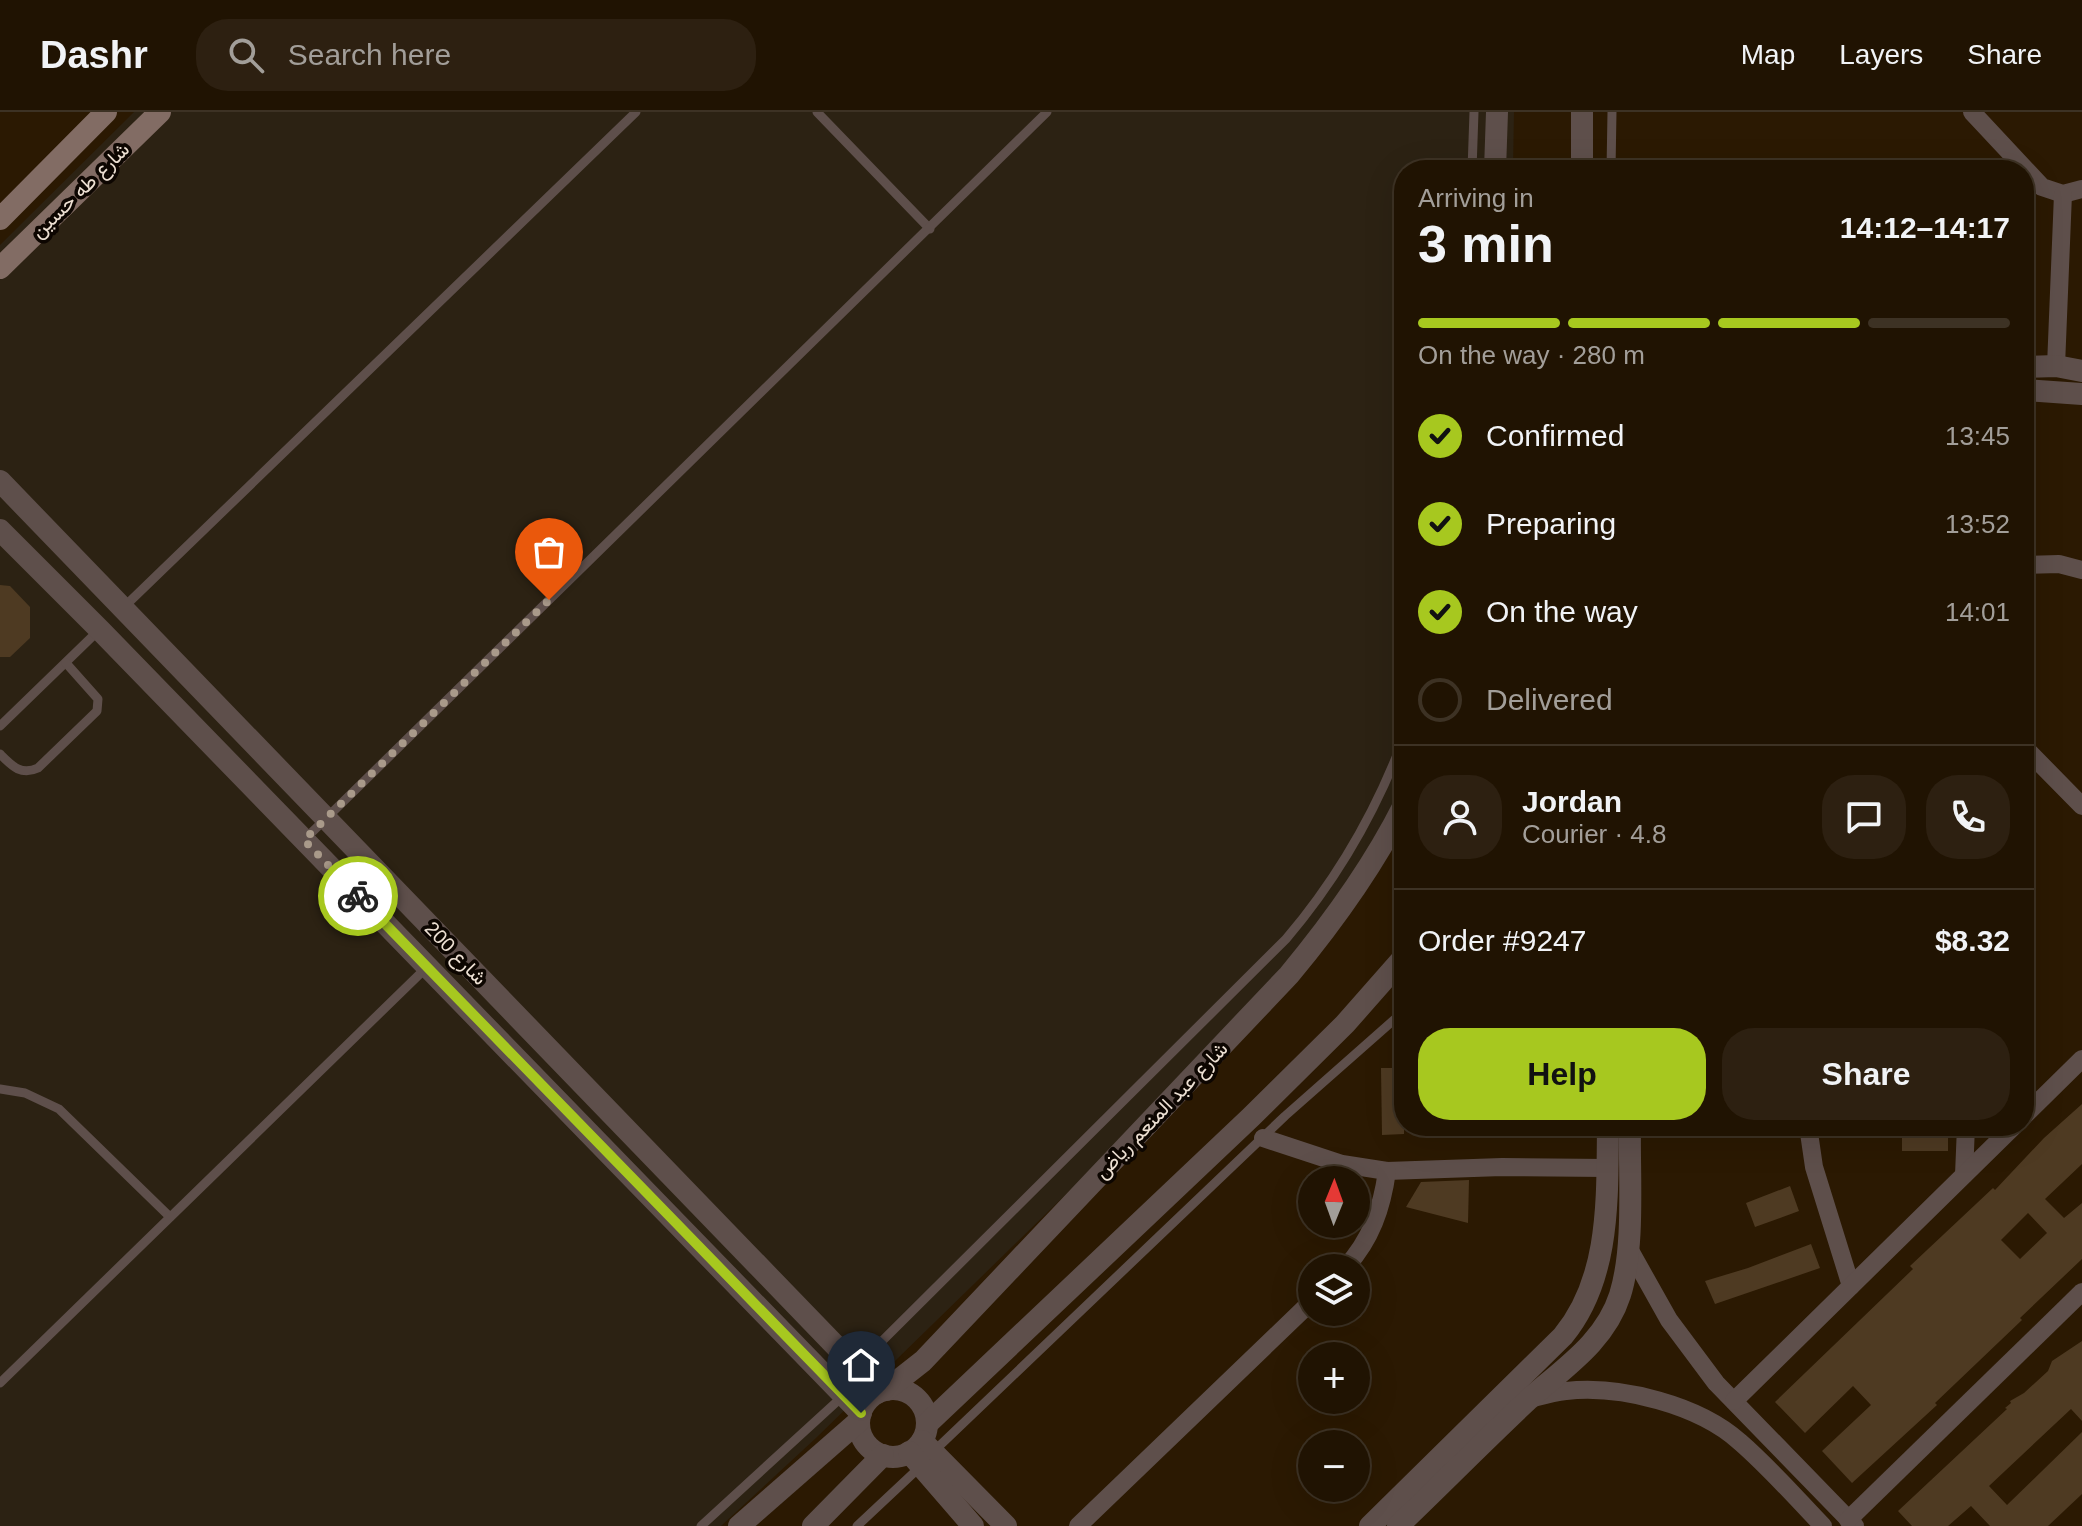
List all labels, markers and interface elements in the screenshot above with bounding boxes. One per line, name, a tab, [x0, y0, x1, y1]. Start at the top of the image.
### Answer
search box	[196, 19, 756, 91]
icon: search	[224, 33, 268, 77]
text: Dashr	[40, 34, 148, 76]
text: Search here	[288, 38, 451, 71]
text: Map	[1741, 39, 1795, 70]
text: Layers	[1839, 39, 1923, 70]
text: Share	[1967, 39, 2042, 70]
street label: شارع طه حسين	[27, 138, 136, 244]
text: Arriving in	[1418, 183, 1534, 213]
text: 14:12–14:17	[1840, 211, 2010, 244]
text: 3 min	[1418, 215, 1554, 273]
text: On the way · 280 m	[1418, 340, 1645, 370]
icon: check	[1418, 414, 1462, 458]
text: Confirmed	[1486, 419, 1624, 452]
text: 13:45	[1945, 421, 2010, 451]
icon: check	[1418, 502, 1462, 546]
text: Preparing	[1486, 507, 1616, 540]
text: 13:52	[1945, 509, 2010, 539]
pin	[515, 518, 583, 600]
icon: bag	[527, 530, 571, 574]
icon: check	[1418, 590, 1462, 634]
text: On the way	[1486, 595, 1638, 628]
text: 14:01	[1945, 597, 2010, 627]
text: Delivered	[1486, 683, 1613, 716]
button: person	[1418, 775, 1502, 859]
button: chat	[1822, 775, 1906, 859]
button: phone	[1926, 775, 2010, 859]
text: Jordan	[1522, 785, 1622, 818]
text: Courier · 4.8	[1522, 819, 1667, 849]
courier	[318, 856, 398, 936]
icon: bike	[336, 874, 380, 918]
street label: شارع 200	[418, 917, 491, 991]
text: Order #9247	[1418, 924, 1586, 957]
text: $8.32	[1935, 924, 2010, 957]
button: Help	[1418, 1028, 1706, 1120]
button: Share	[1722, 1028, 2010, 1120]
street label: شارع عبد المنعم رياض	[1090, 1037, 1234, 1185]
north arrow	[1298, 1166, 1370, 1238]
map controls	[1298, 1166, 1370, 1502]
button: layers	[1298, 1254, 1370, 1326]
pin	[827, 1331, 895, 1413]
button: +	[1298, 1342, 1370, 1414]
icon: home	[839, 1343, 883, 1387]
button: −	[1298, 1430, 1370, 1502]

